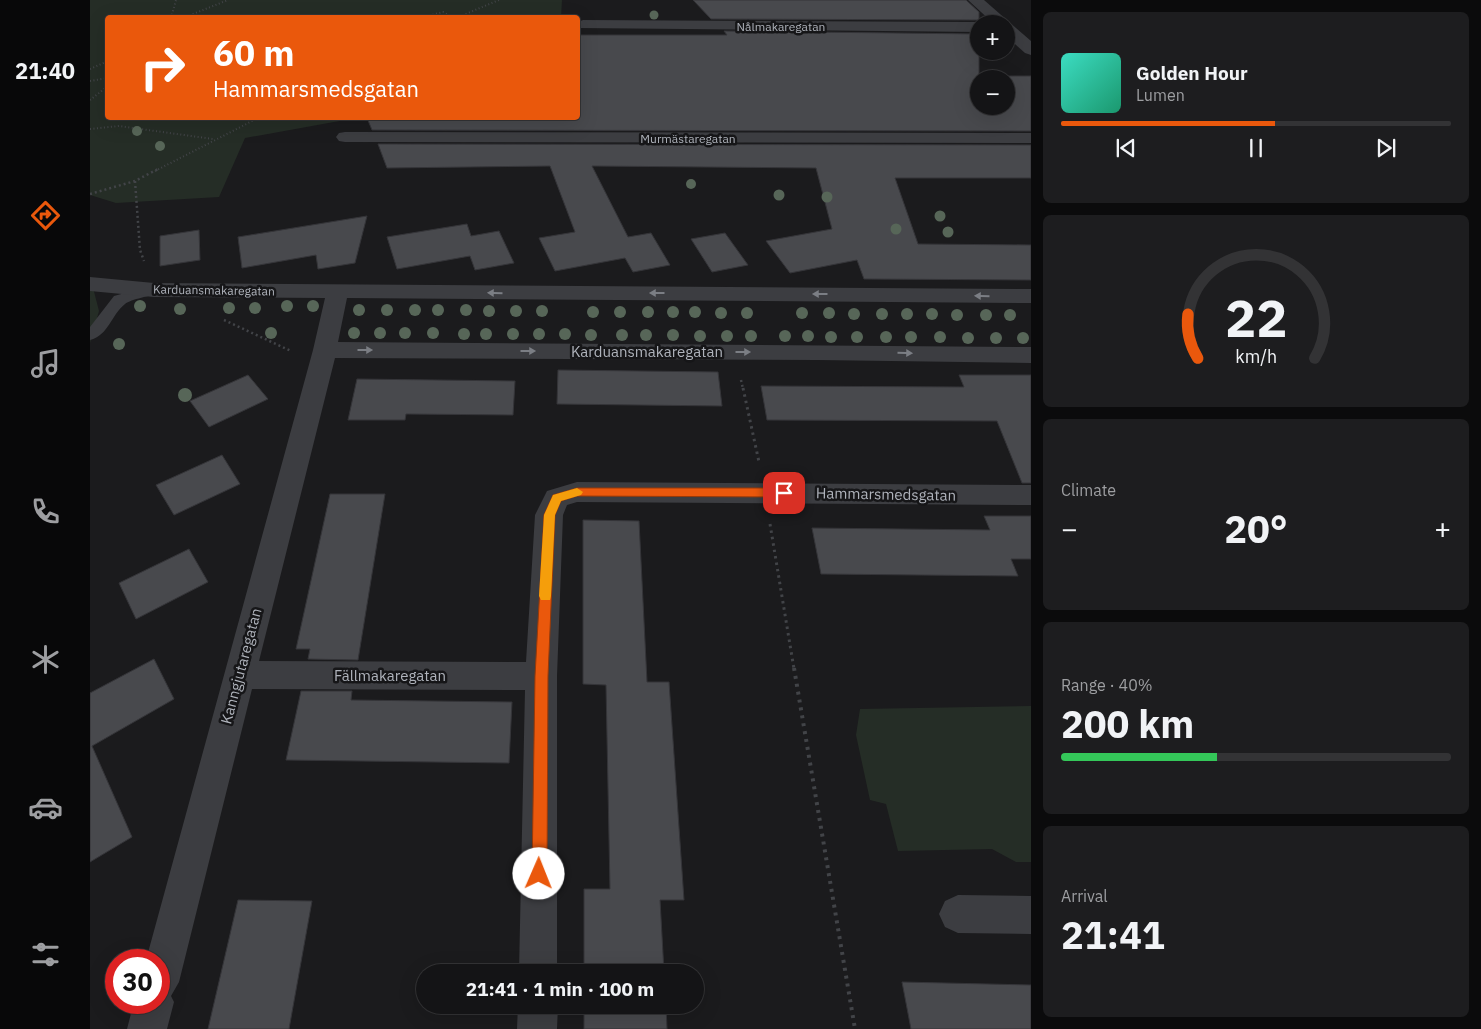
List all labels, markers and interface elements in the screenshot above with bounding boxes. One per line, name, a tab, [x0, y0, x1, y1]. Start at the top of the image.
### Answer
map controls	[970, 15, 1015, 115]
button: +	[970, 15, 1015, 60]
street label: Nålmakaregatan	[737, 19, 825, 34]
text: 60 m	[213, 30, 295, 76]
icon: right	[130, 35, 195, 100]
text: 21:40	[15, 56, 75, 85]
text: Golden Hour	[1136, 61, 1248, 85]
button: −	[970, 70, 1015, 115]
text: Hammarsmedsgatan	[213, 74, 419, 103]
text: Lumen	[1136, 85, 1185, 105]
street label: Murmästaregatan	[640, 131, 736, 146]
icon: previous	[1112, 134, 1140, 162]
icon: pause	[1242, 134, 1270, 162]
icon: next	[1372, 134, 1400, 162]
icon: directions	[28, 198, 63, 233]
street label: Karduansmakaregatan	[153, 281, 275, 299]
text: 22	[1225, 284, 1287, 351]
one-way arrow	[487, 289, 503, 297]
one-way arrow	[649, 289, 665, 297]
one-way arrow	[812, 290, 828, 298]
one-way arrow	[974, 292, 990, 300]
street label: Karduansmakaregatan	[571, 342, 723, 361]
text: km/h	[1235, 345, 1277, 368]
icon: music	[28, 346, 63, 381]
one-way arrow	[357, 346, 373, 354]
one-way arrow	[520, 347, 536, 355]
one-way arrow	[735, 348, 751, 356]
one-way arrow	[897, 349, 913, 357]
pin	[763, 472, 805, 514]
icon: arrive	[770, 479, 798, 507]
text: Climate	[1061, 480, 1116, 500]
street label: Hammarsmedsgatan	[816, 483, 956, 505]
icon: phone	[28, 494, 63, 529]
text: 20°	[1224, 504, 1288, 553]
text: −	[1061, 510, 1078, 547]
text: +	[1434, 510, 1451, 547]
street label: Kanngjutaregatan	[216, 606, 266, 726]
icon: climate	[28, 642, 63, 677]
street label: Fällmakaregatan	[334, 666, 446, 685]
text: Range · 40%	[1061, 675, 1153, 695]
text: 200 km	[1061, 699, 1194, 748]
icon: car	[28, 790, 63, 825]
position arrow	[512, 847, 564, 899]
text: Arrival	[1061, 886, 1108, 906]
text: 21:41	[1061, 910, 1165, 959]
icon: filters	[28, 937, 63, 972]
speed limit sign: 30	[105, 949, 170, 1014]
text: 21:41 · 1 min · 100 m	[466, 977, 654, 1001]

